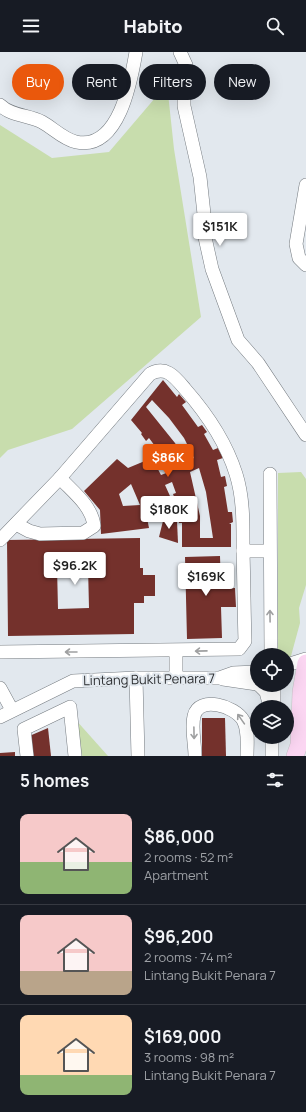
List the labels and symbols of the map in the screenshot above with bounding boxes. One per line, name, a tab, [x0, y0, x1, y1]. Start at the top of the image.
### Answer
pin: $151K	[192, 213, 248, 247]
pin: $86K	[144, 444, 192, 478]
pin: $180K	[141, 496, 197, 530]
pin: $96.2K	[42, 552, 108, 586]
pin: $169K	[178, 563, 234, 597]
one-way arrow	[266, 610, 274, 623]
one-way arrow	[195, 647, 208, 655]
one-way arrow	[65, 648, 78, 656]
street label: Lintang Bukit Penara 7	[83, 669, 215, 689]
one-way arrow	[237, 713, 245, 724]
one-way arrow	[190, 726, 198, 739]

